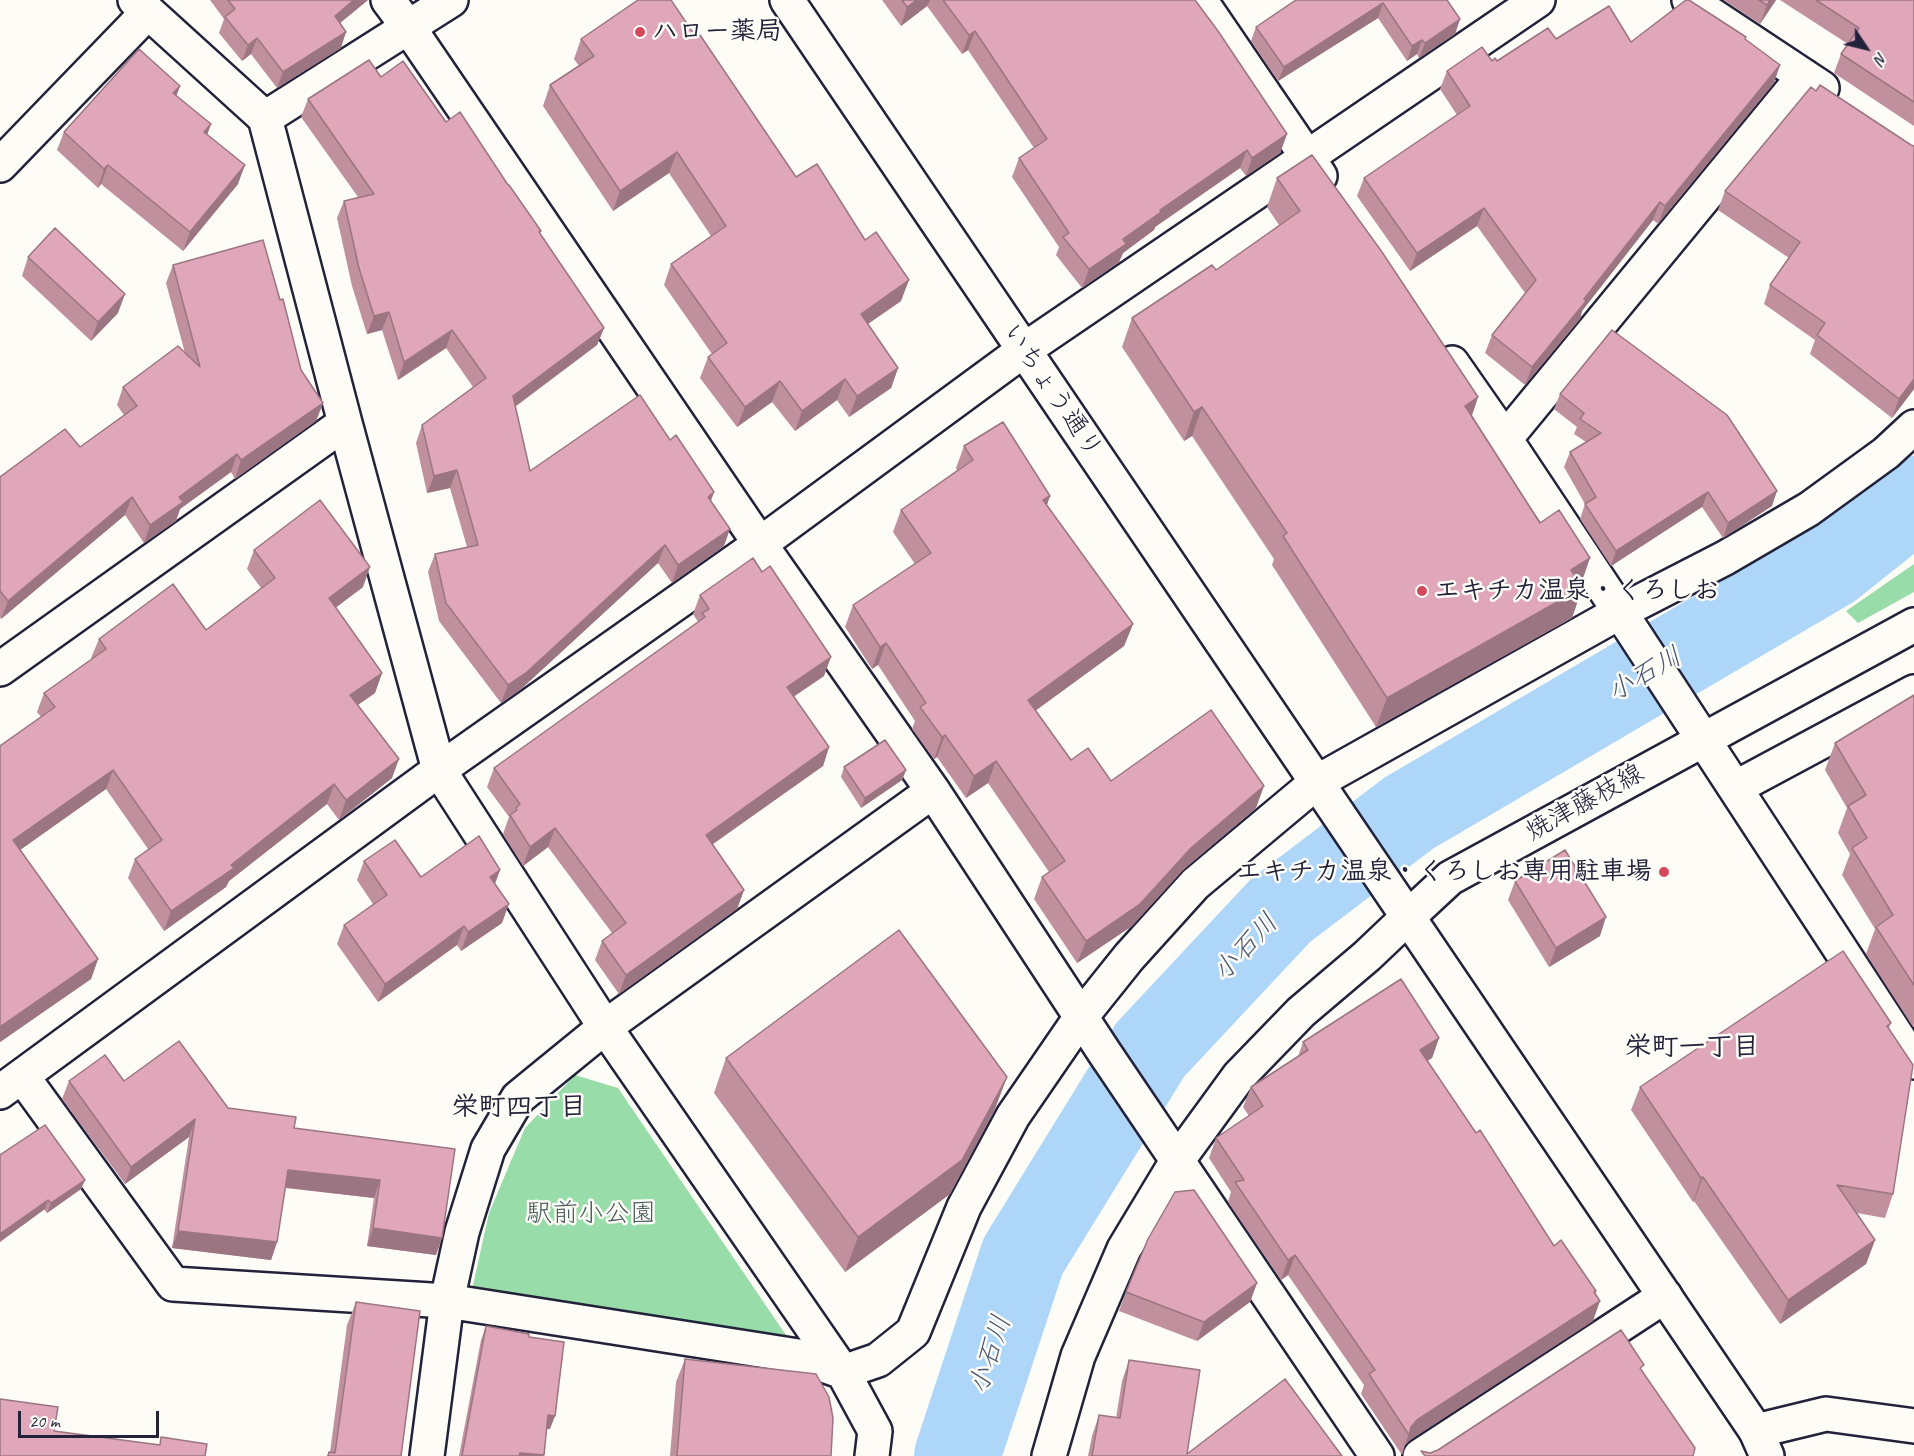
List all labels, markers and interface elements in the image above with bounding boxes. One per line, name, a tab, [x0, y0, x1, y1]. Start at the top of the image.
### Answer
place label: ハロー薬局	[652, 16, 782, 48]
north arrow	[1836, 18, 1896, 78]
marker: ハロー薬局	[633, 25, 647, 39]
text: N	[1870, 49, 1892, 68]
street label: いちょう通り	[995, 318, 1109, 464]
place label: エキチカ温泉・くろしお	[1434, 575, 1720, 607]
marker: エキチカ温泉・くろしお	[1415, 584, 1429, 598]
water label: 小石川	[1602, 641, 1688, 709]
street label: 焼津藤枝線	[1521, 758, 1649, 848]
place label: エキチカ温泉・くろしお専用駐車場	[1236, 856, 1652, 888]
marker: エキチカ温泉・くろしお専用駐車場	[1657, 865, 1671, 879]
water label: 小石川	[1207, 907, 1285, 989]
district label: 栄町一丁目	[1625, 1032, 1759, 1064]
district label: 栄町四丁目	[452, 1092, 586, 1124]
park label: 駅前小公園	[526, 1198, 656, 1230]
water label: 小石川	[963, 1311, 1019, 1399]
scale bar	[21, 1399, 162, 1437]
text: 20 m	[29, 1410, 60, 1432]

